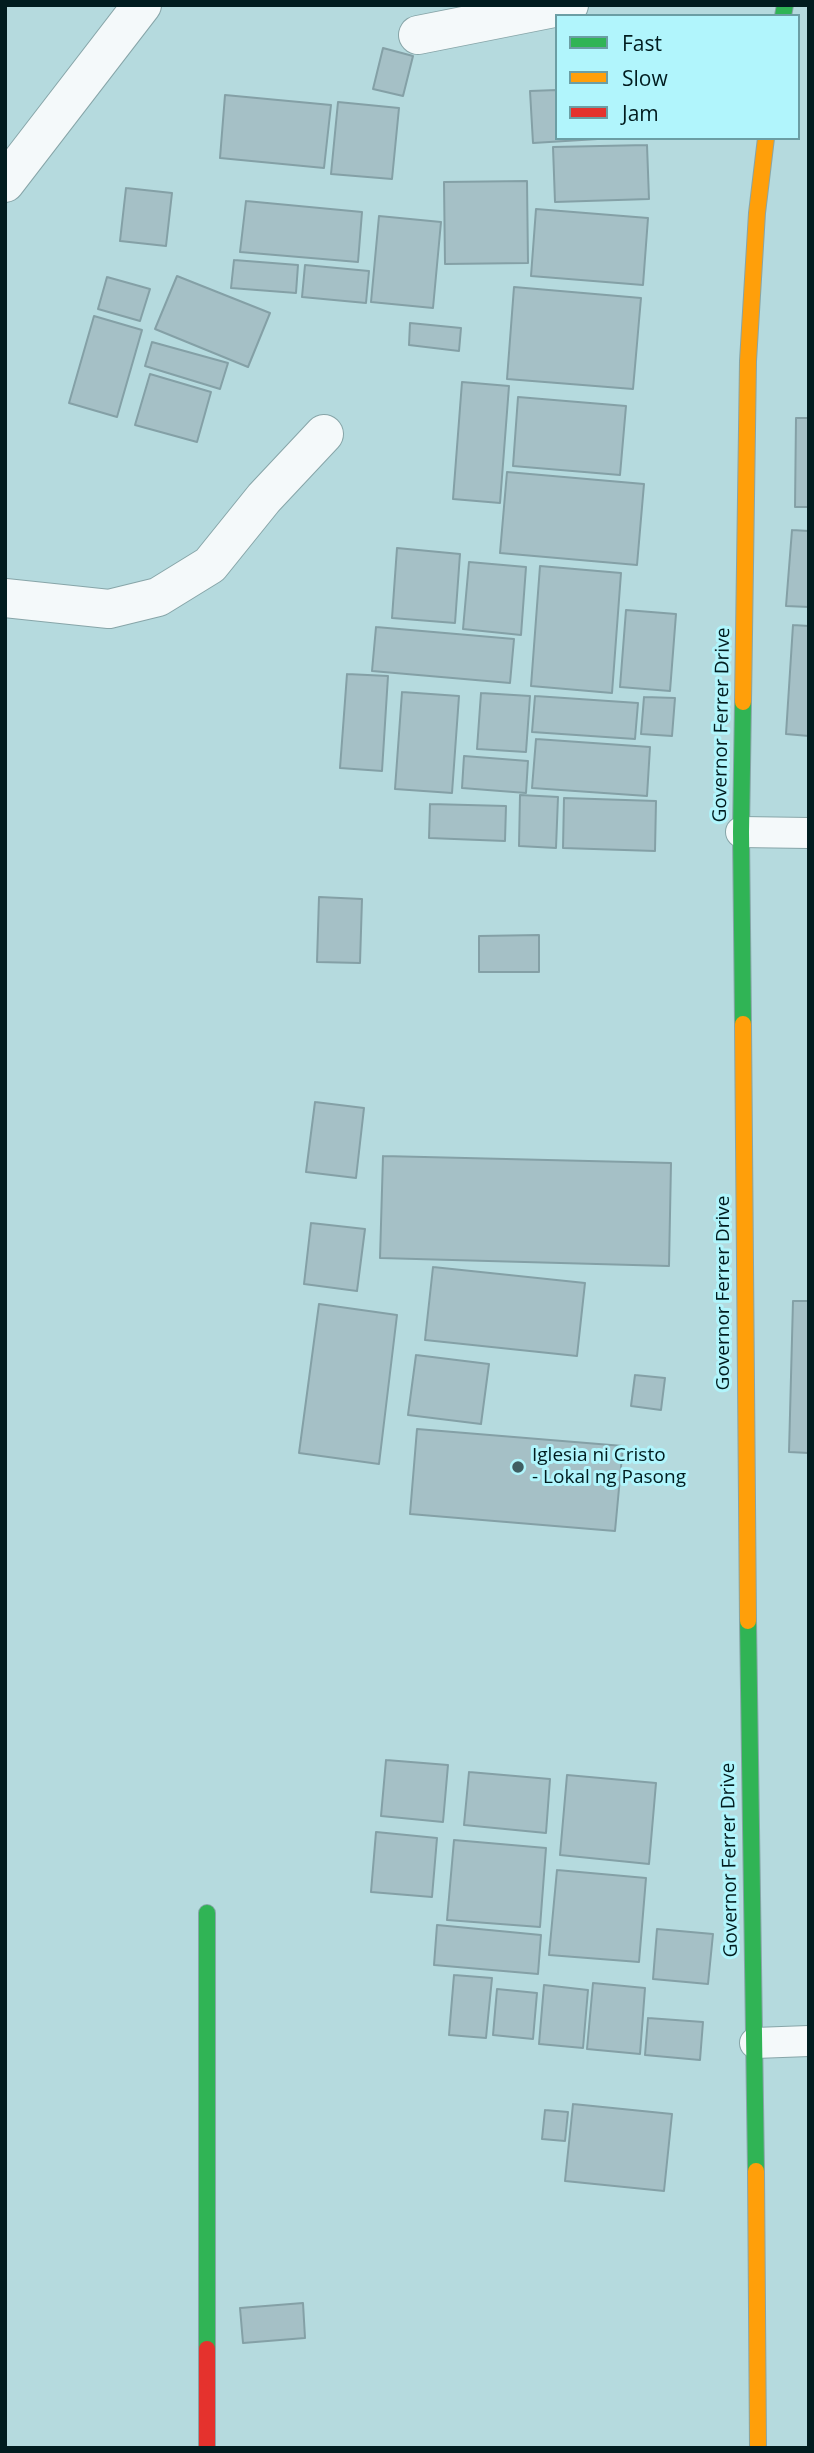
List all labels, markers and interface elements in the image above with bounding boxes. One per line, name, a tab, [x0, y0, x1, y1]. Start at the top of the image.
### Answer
legend	[555, 14, 800, 140]
text: Fast	[622, 29, 662, 57]
text: Slow	[622, 64, 668, 92]
text: Jam	[622, 99, 659, 127]
street label: Governor Ferrer Drive	[709, 627, 735, 823]
street label: Governor Ferrer Drive	[713, 1196, 735, 1390]
place label: Iglesia ni Cristo - Lokal ng Pasong	[532, 1445, 686, 1489]
marker: Iglesia ni Cristo - Lokal ng Pasong	[510, 1459, 526, 1475]
street label: Governor Ferrer Drive	[717, 1762, 743, 1958]

